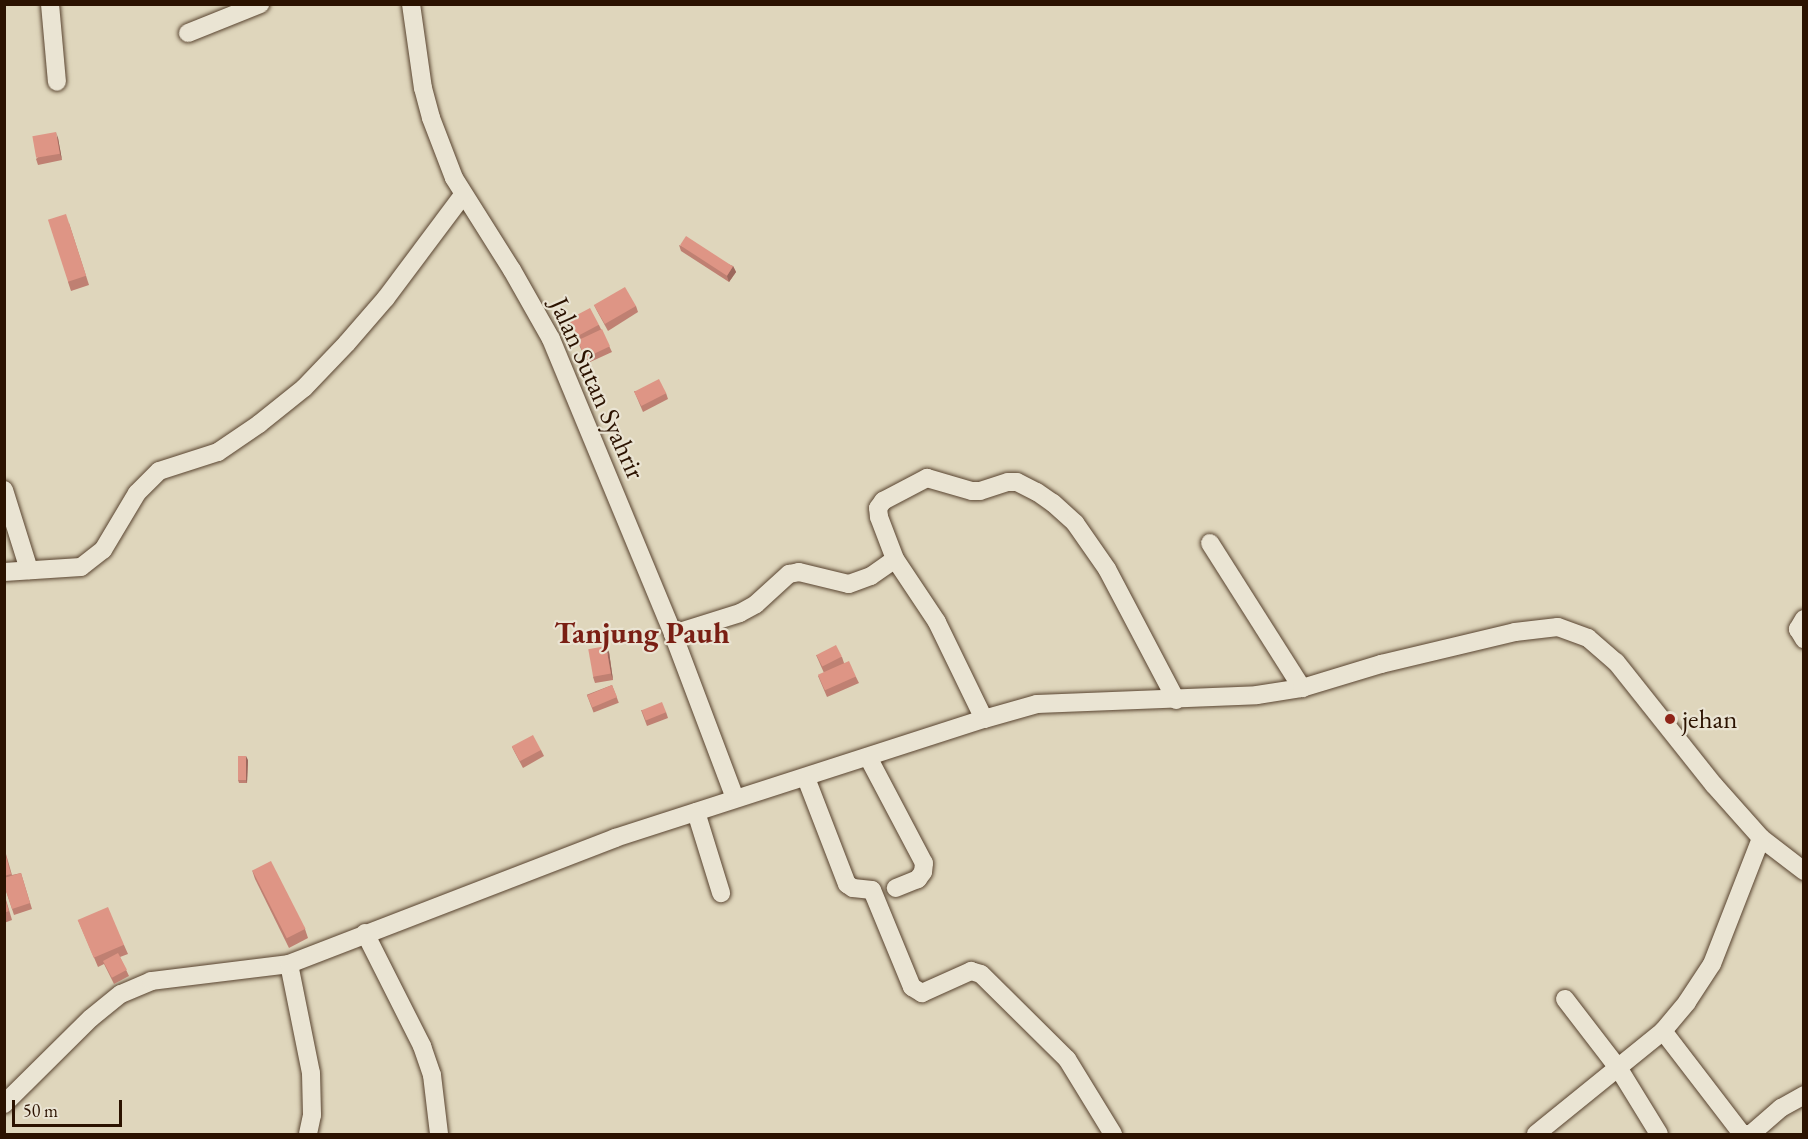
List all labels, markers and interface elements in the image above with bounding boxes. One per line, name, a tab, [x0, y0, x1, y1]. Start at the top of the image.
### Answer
street label: Jalan Sutan Syahrir	[543, 292, 653, 484]
district label: Tanjung Pauh	[554, 615, 730, 651]
place label: jehan	[1682, 703, 1738, 735]
marker: jehan	[1663, 712, 1677, 726]
scale bar	[15, 1088, 124, 1126]
text: 50 m	[23, 1099, 58, 1122]

